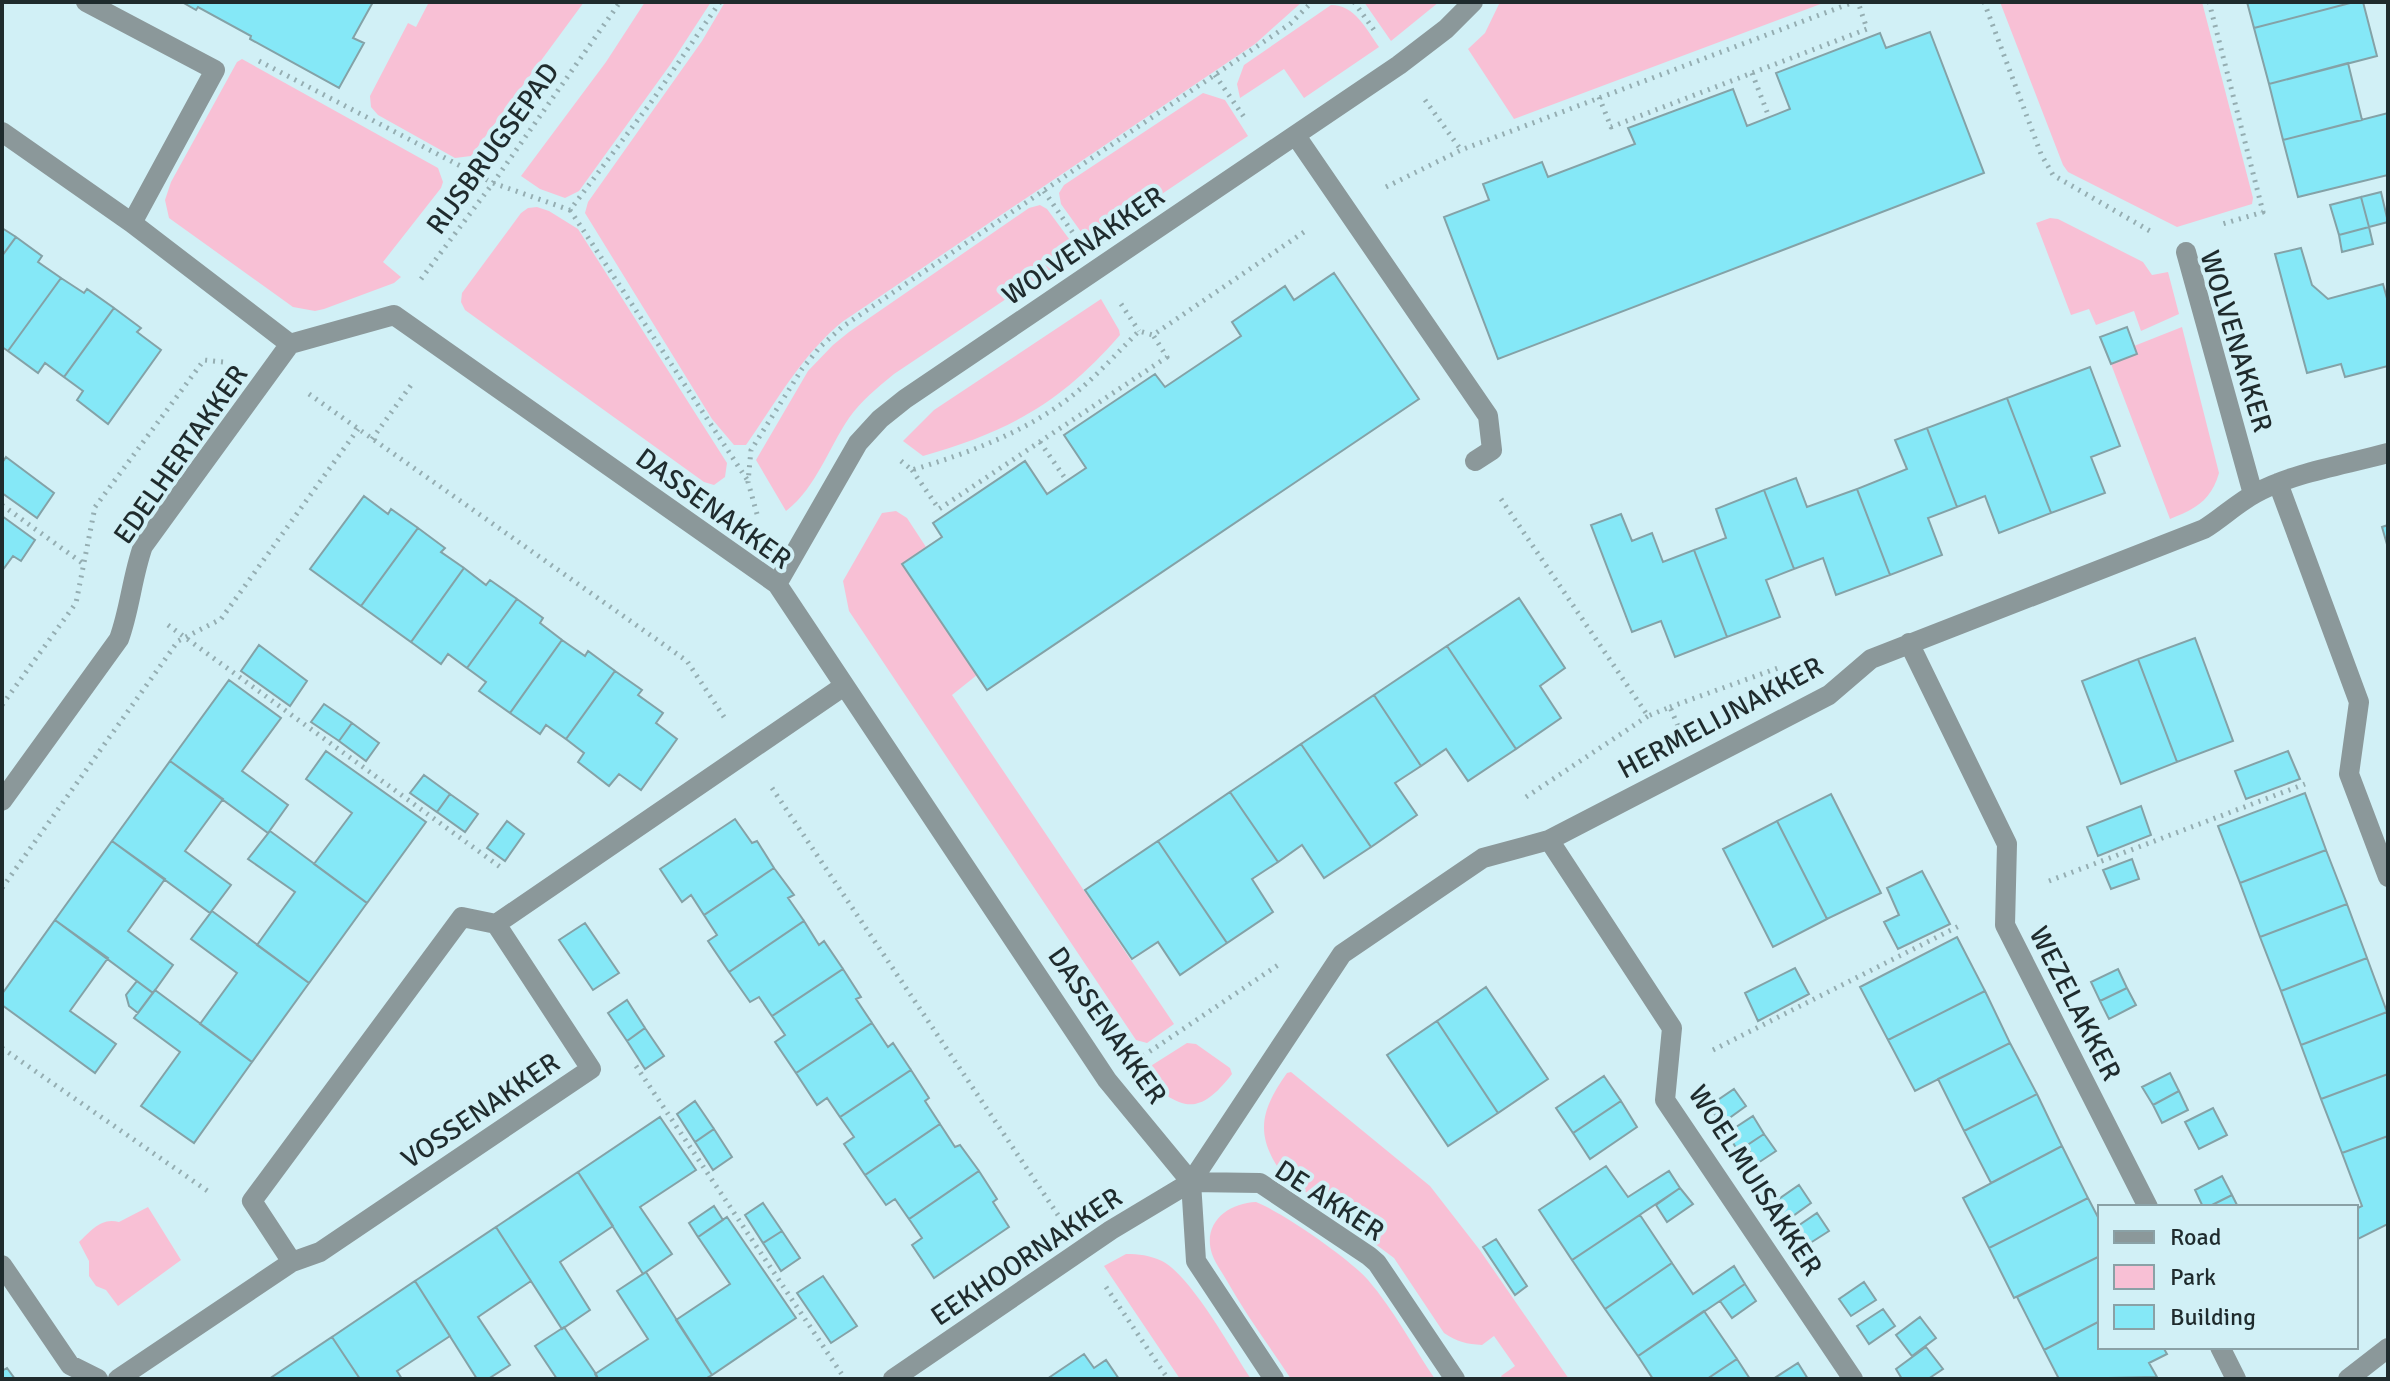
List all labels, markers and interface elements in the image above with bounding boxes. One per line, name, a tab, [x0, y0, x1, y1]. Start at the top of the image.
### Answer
street label: RIJSBRUGSEPAD	[419, 56, 566, 241]
street label: WOLVENAKKER	[996, 179, 1171, 313]
street label: WOLVENAKKER	[2192, 246, 2280, 436]
street label: EDELHERTAKKER	[107, 359, 255, 551]
street label: DASSENAKKER	[629, 441, 798, 577]
street label: HERMELIJNAKKER	[1612, 650, 1829, 786]
street label: WEZELAKKER	[2022, 921, 2129, 1086]
street label: DASSENAKKER	[1040, 940, 1174, 1111]
street label: VOSSENAKKER	[395, 1045, 566, 1176]
street label: WOELMUISAKKER	[1681, 1079, 1829, 1282]
street label: DE AKKER	[1268, 1153, 1390, 1249]
street label: EEKHOORNAKKER	[925, 1180, 1129, 1333]
legend	[2098, 1205, 2358, 1349]
text: Road	[2170, 1222, 2221, 1252]
text: Park	[2170, 1262, 2216, 1292]
text: Building	[2170, 1302, 2256, 1332]

